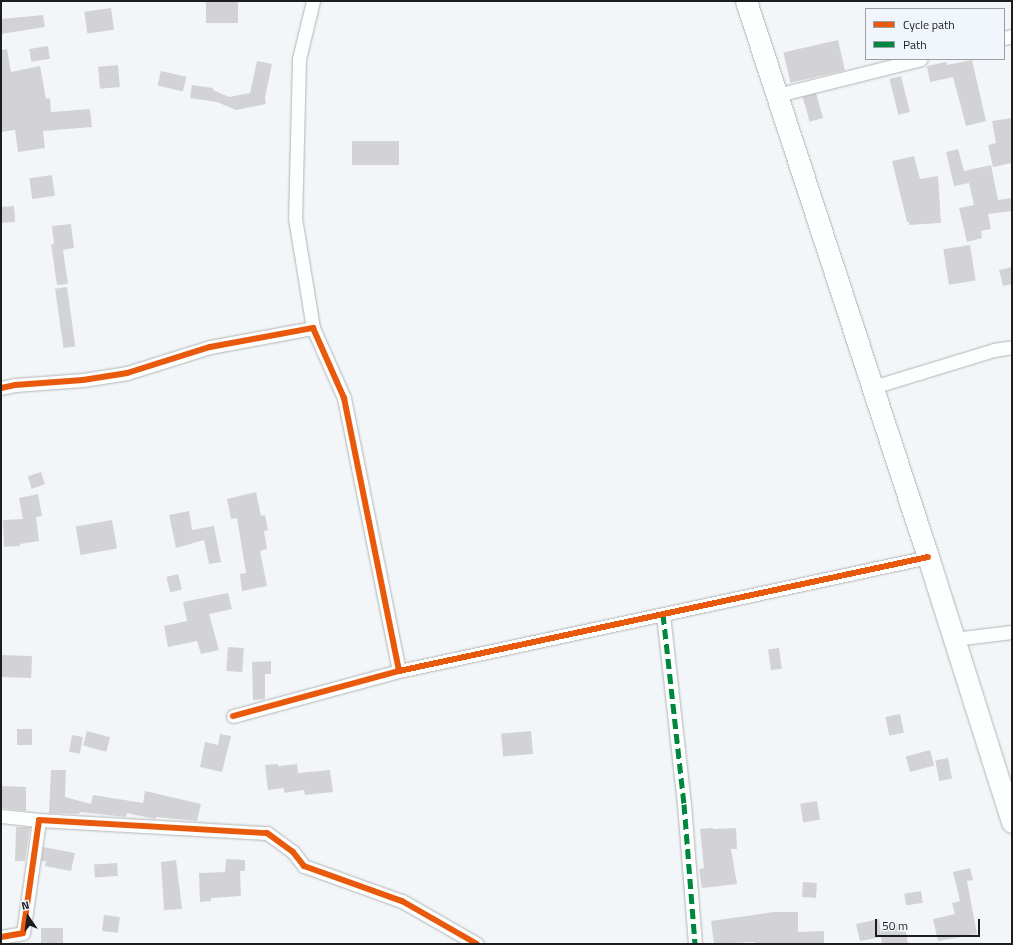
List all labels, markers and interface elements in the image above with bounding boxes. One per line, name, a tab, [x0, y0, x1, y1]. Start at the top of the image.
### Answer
legend	[865, 8, 1005, 60]
text: Cycle path	[903, 15, 955, 34]
text: Path	[903, 35, 927, 54]
north arrow	[8, 897, 48, 937]
text: N	[20, 897, 31, 914]
scale bar	[877, 911, 982, 937]
text: 50 m	[882, 916, 908, 935]

